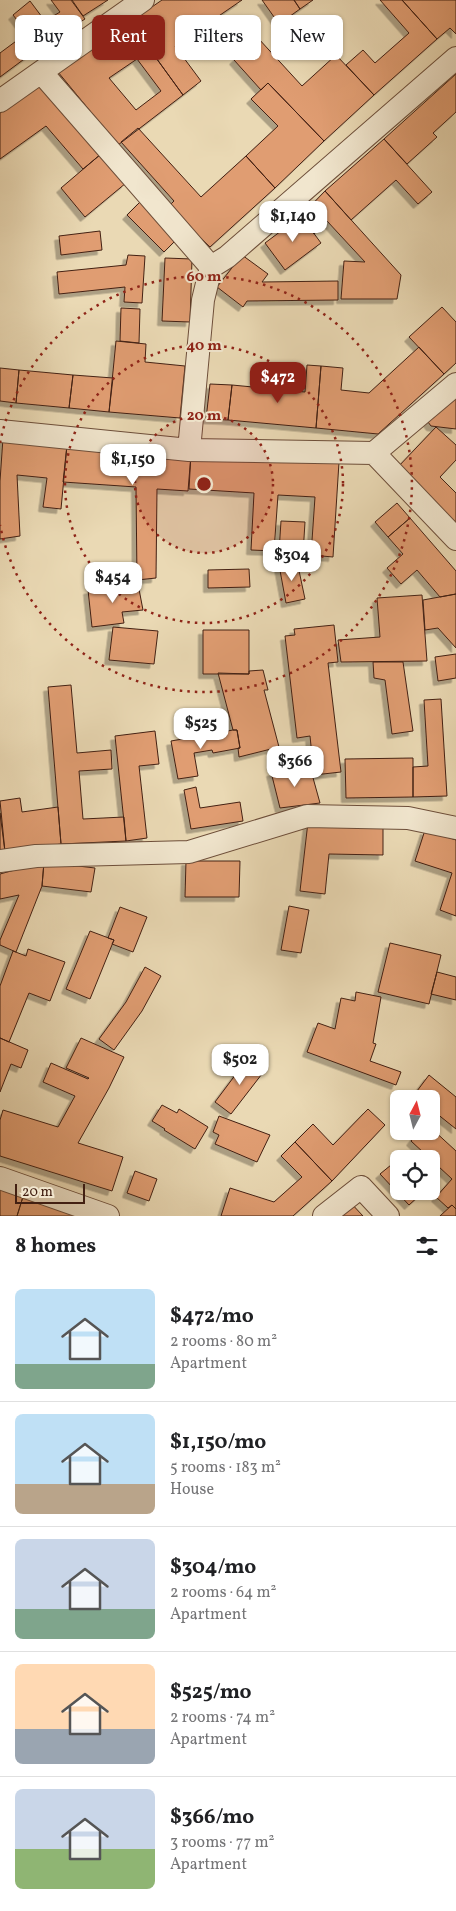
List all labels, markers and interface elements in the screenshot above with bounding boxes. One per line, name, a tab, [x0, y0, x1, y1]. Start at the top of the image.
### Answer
chip: Buy	[15, 15, 82, 60]
chip: Rent	[92, 15, 165, 60]
chip: Filters	[175, 15, 261, 60]
chip: New	[271, 15, 343, 60]
pin: $1,140	[252, 200, 334, 243]
text: $1,140	[270, 206, 316, 228]
text: 60 m	[187, 267, 222, 288]
text: 40 m	[186, 336, 222, 357]
pin: $472	[248, 362, 308, 404]
text: $472	[261, 367, 295, 389]
text: 20 m	[187, 406, 222, 427]
pin: $1,150	[92, 444, 174, 486]
text: $1,150	[111, 449, 155, 471]
centre of rings	[195, 475, 213, 493]
pin: $304	[262, 540, 322, 582]
text: $304	[274, 545, 310, 567]
pin: $454	[83, 562, 143, 604]
text: $454	[95, 567, 131, 589]
pin: $525	[171, 708, 231, 750]
text: $525	[185, 713, 217, 735]
pin: $366	[265, 746, 325, 788]
text: $366	[278, 751, 312, 773]
pin: $502	[210, 1044, 270, 1086]
text: $502	[223, 1049, 257, 1071]
north arrow	[390, 1090, 440, 1140]
map controls	[390, 1090, 440, 1200]
button: locate	[390, 1150, 440, 1200]
scale bar	[15, 1181, 85, 1204]
text: 20 m	[22, 1183, 53, 1202]
text: 8 homes	[15, 1232, 96, 1261]
icon: filters	[413, 1232, 441, 1260]
text: $472/mo	[170, 1302, 254, 1331]
icon: home	[55, 1309, 115, 1369]
text: 2 rooms · 80 m²	[170, 1331, 277, 1353]
text: Apartment	[170, 1353, 247, 1375]
text: $1,150/mo	[170, 1428, 266, 1457]
icon: home	[55, 1434, 115, 1494]
text: 5 rooms · 183 m²	[170, 1457, 281, 1479]
text: House	[170, 1479, 214, 1501]
text: $304/mo	[170, 1553, 256, 1582]
icon: home	[55, 1559, 115, 1619]
text: 2 rooms · 64 m²	[170, 1582, 277, 1604]
text: Apartment	[170, 1604, 247, 1626]
text: $525/mo	[170, 1678, 252, 1707]
icon: home	[55, 1684, 115, 1744]
text: 2 rooms · 74 m²	[170, 1707, 275, 1729]
text: Apartment	[170, 1729, 247, 1751]
text: $366/mo	[170, 1803, 254, 1832]
icon: home	[55, 1809, 115, 1869]
text: 3 rooms · 77 m²	[170, 1832, 274, 1854]
text: Apartment	[170, 1854, 247, 1876]

